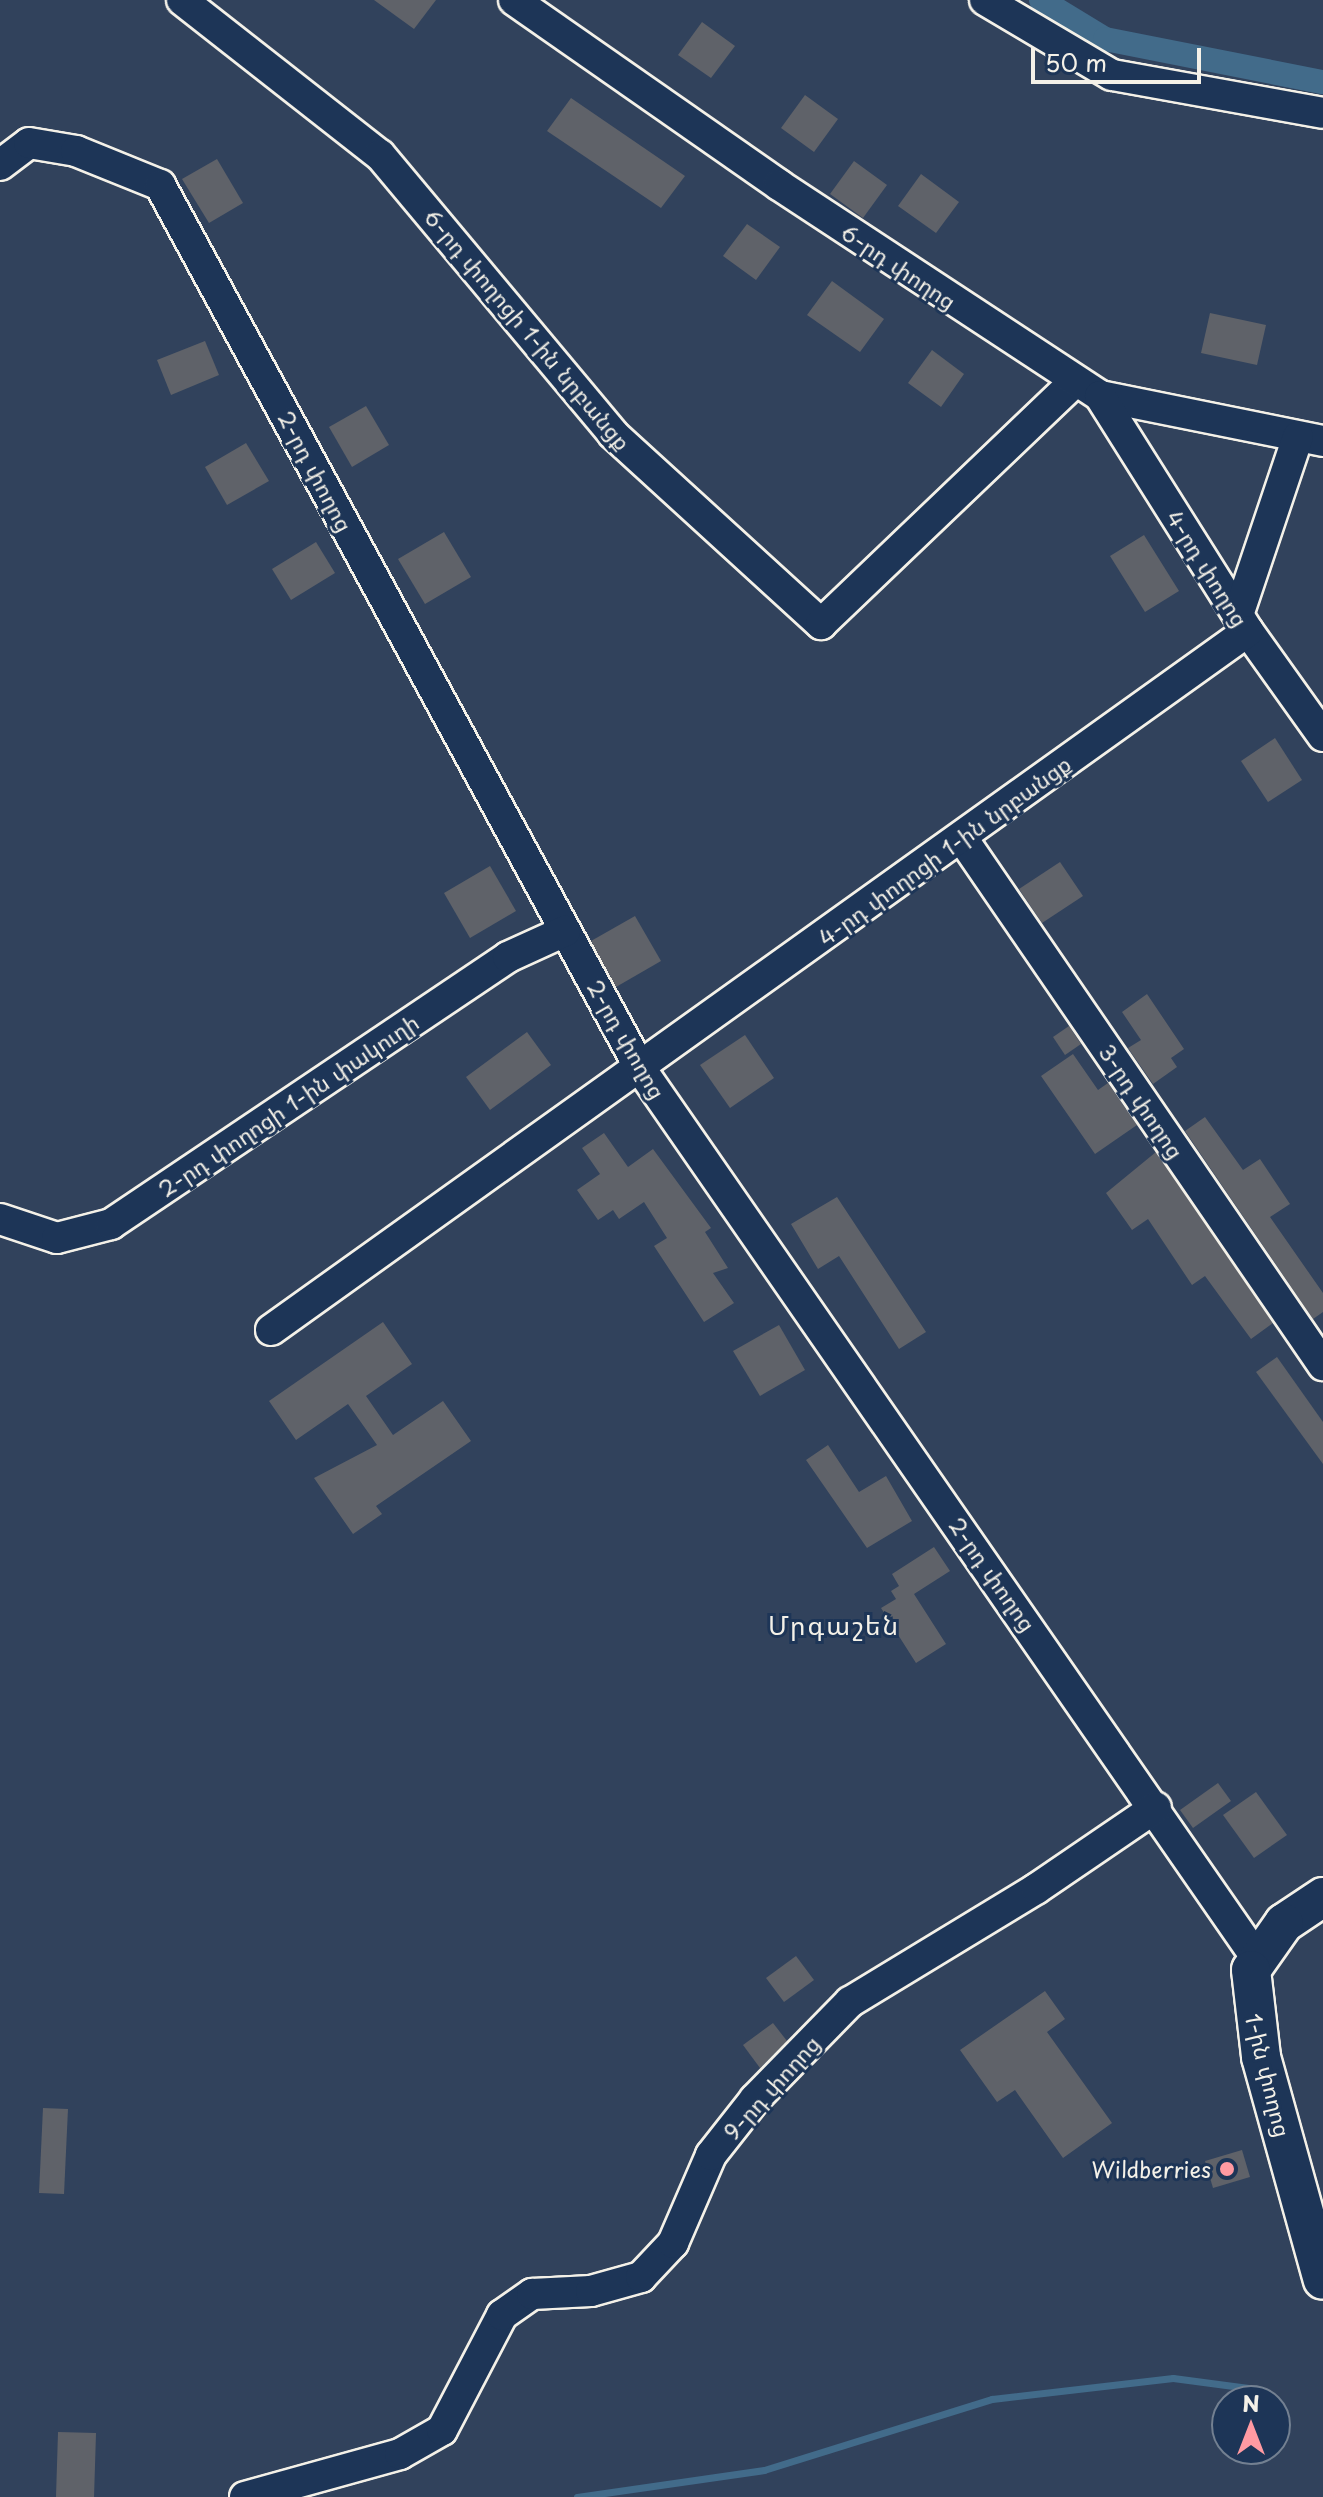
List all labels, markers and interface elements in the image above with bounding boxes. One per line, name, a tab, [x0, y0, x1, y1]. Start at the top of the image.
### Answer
scale bar	[1035, 32, 1205, 82]
text: 50 m	[1045, 44, 1107, 80]
street label: 6-րդ փողոցի 1-ին նրբանցք	[419, 203, 637, 455]
street label: 6-րդ փողոց	[837, 218, 961, 314]
street label: 2-րդ փողոց	[273, 406, 359, 536]
street label: 4-րդ փողոց	[1162, 505, 1254, 631]
street label: 4-րդ փողոցի 1-ին նրբանցք	[813, 750, 1075, 950]
street label: 2-րդ փողոց	[582, 975, 672, 1103]
street label: 2-րդ փողոցի 1-ին փակուղի	[153, 1008, 423, 1202]
street label: 3-րդ փողոց	[1094, 1039, 1190, 1163]
street label: 2-րդ փողոց	[944, 1512, 1042, 1636]
district label: Մրգաշեն	[768, 1609, 900, 1641]
street label: 1-ին փողոց	[1241, 2010, 1297, 2140]
street label: 9-րդ փողոց	[718, 2030, 824, 2144]
place label: Wildberries	[1092, 2156, 1211, 2182]
marker: Wildberries	[1218, 2160, 1236, 2178]
north arrow	[1211, 2385, 1291, 2465]
text: N	[1242, 2386, 1260, 2419]

